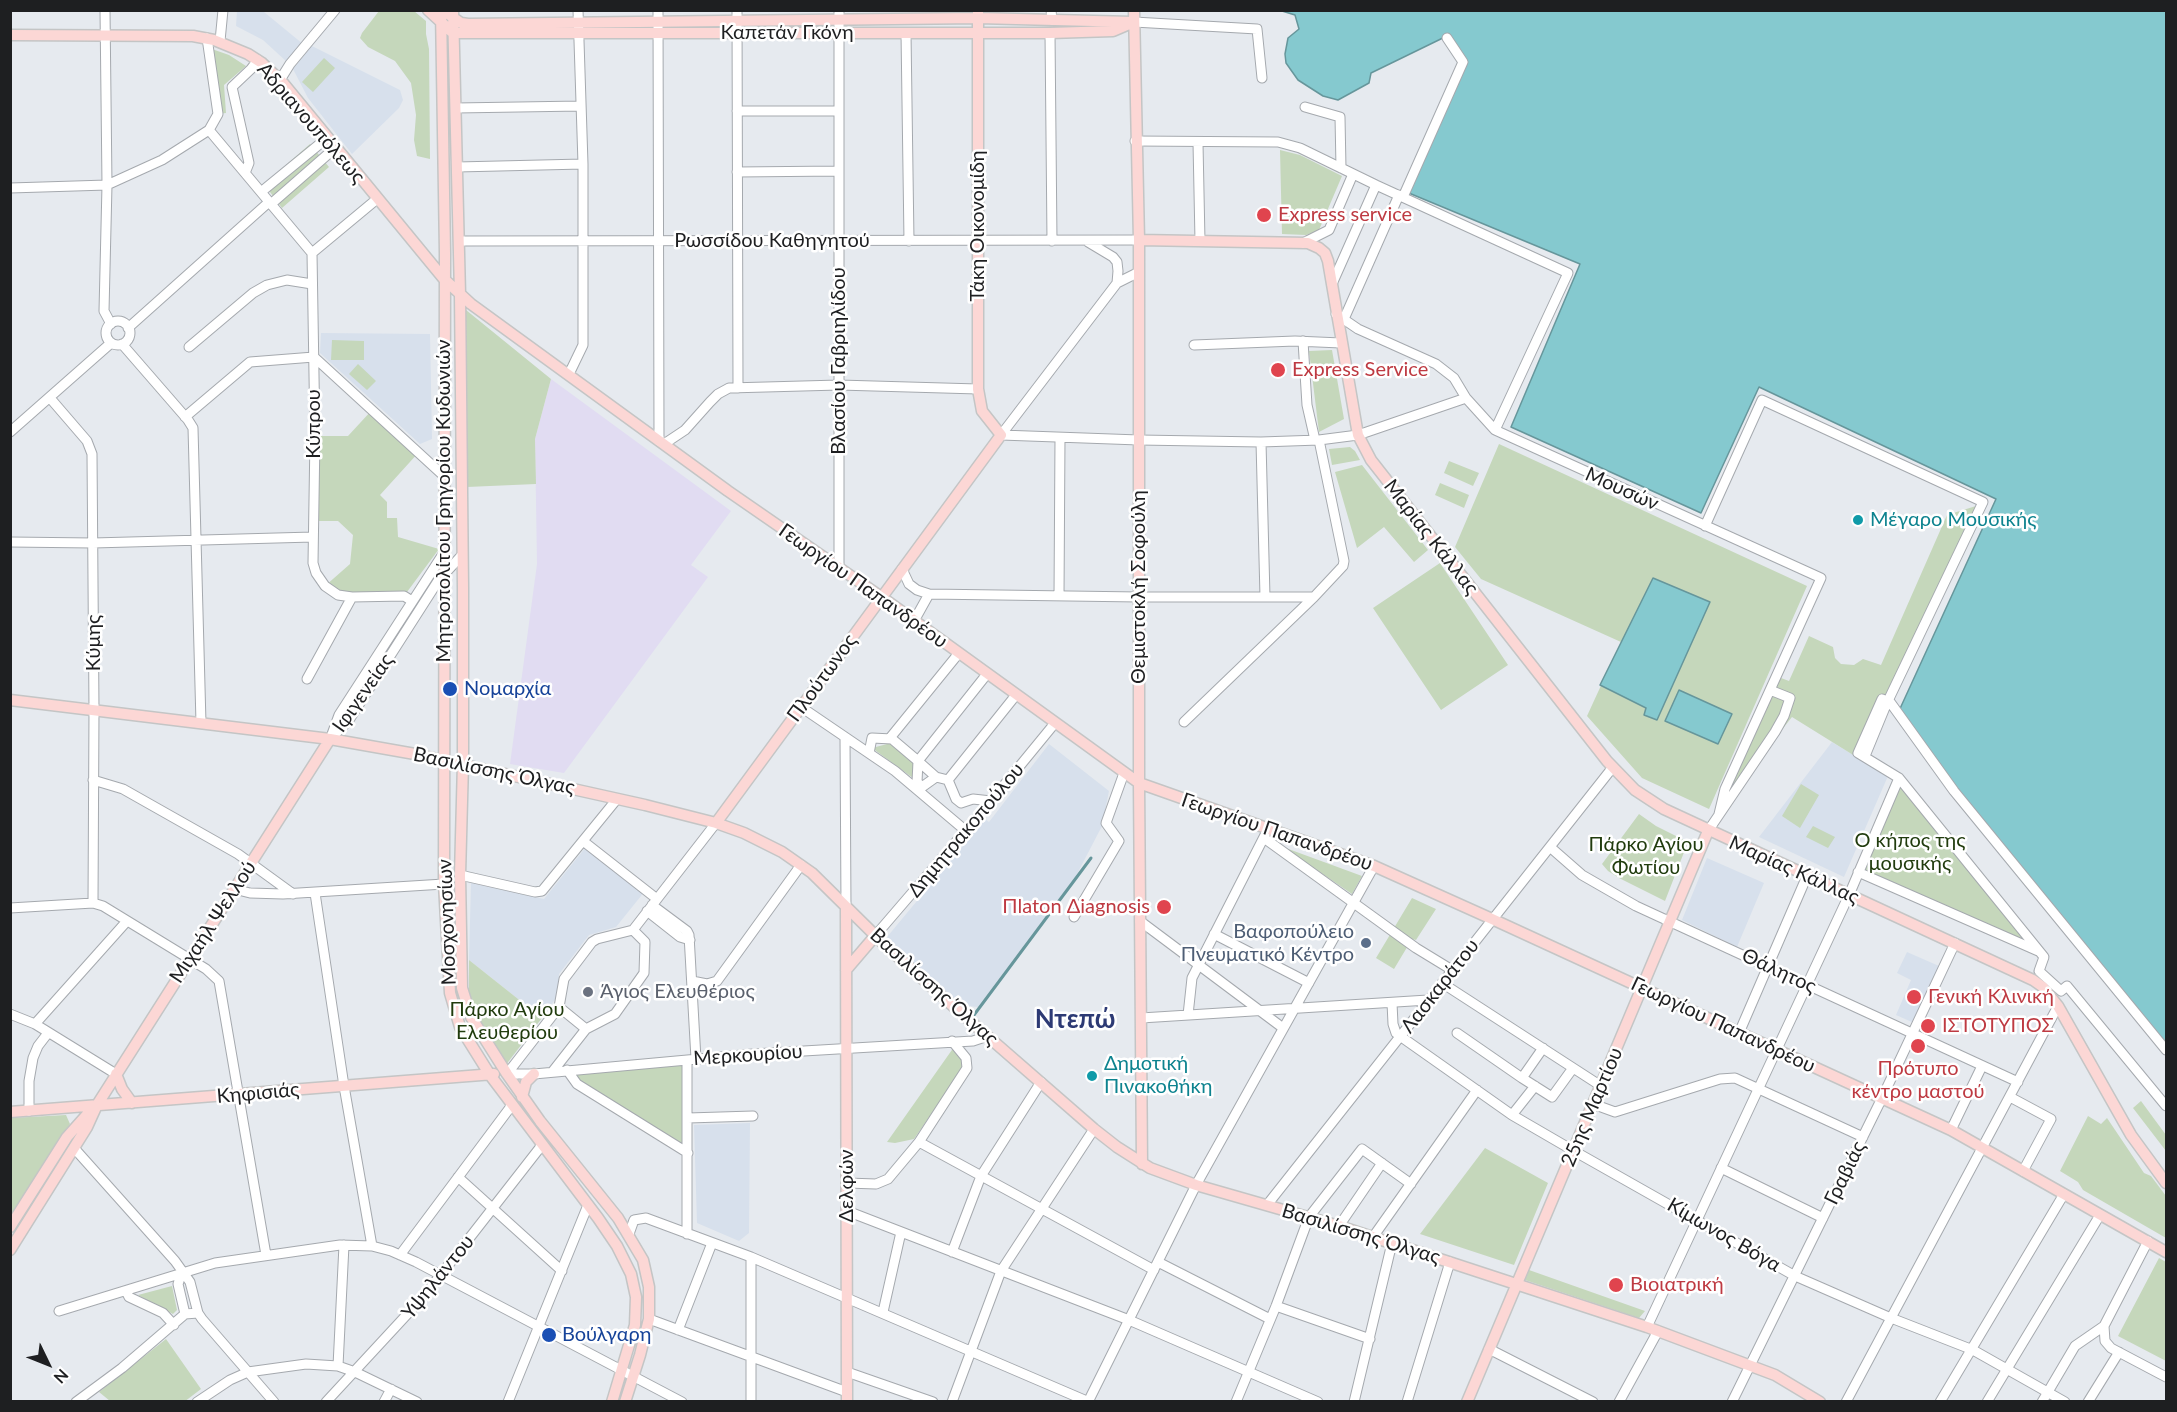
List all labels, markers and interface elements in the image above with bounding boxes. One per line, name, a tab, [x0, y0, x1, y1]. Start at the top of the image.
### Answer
street label: Καπετάν Γκόνη	[720, 21, 854, 45]
street label: Αδριανουπόλεως	[252, 58, 370, 188]
street label: Τάκη Οικονομίδη	[966, 150, 990, 302]
place label: Express service	[1278, 203, 1412, 227]
marker: Express service	[1255, 206, 1273, 224]
street label: Ρωσσίδου Καθηγητού	[674, 229, 870, 253]
street label: Βλασίου Γαβριηλίδου	[827, 267, 851, 455]
street label: Μητροπολίτου Γρηγορίου Κυδωνιών	[432, 339, 456, 663]
place label: Express Service	[1292, 358, 1428, 382]
marker: Express Service	[1269, 361, 1287, 379]
street label: Κύπρου	[302, 389, 326, 459]
street label: Μουσών	[1581, 462, 1663, 516]
street label: Μαρίας Κάλλας	[1379, 475, 1483, 599]
street label: Θεμιστοκλή Σοφούλη	[1127, 490, 1151, 684]
place label: Μέγαρο Μουσικής	[1870, 508, 2037, 532]
marker: Μέγαρο Μουσικής	[1851, 513, 1865, 527]
street label: Γεωργίου Παπανδρέου	[774, 519, 952, 653]
street label: Κύμης	[82, 615, 106, 671]
street label: Πλούτωνος	[782, 629, 862, 727]
street label: Ιφιγενείας	[327, 649, 399, 737]
place label: Νομαρχία	[464, 677, 551, 701]
marker: Νομαρχία	[441, 680, 459, 698]
street label: Βασιλίσσης Όλγας	[411, 742, 577, 800]
street label: Δημητρακοπούλου	[903, 758, 1029, 902]
street label: Γεωργίου Παπανδρέου	[1178, 788, 1376, 876]
park label: Ο κήπος της μουσικής	[1854, 829, 1966, 876]
street label: Μαρίας Κάλλας	[1725, 831, 1863, 909]
park label: Πάρκο Αγίου Φωτίου	[1588, 833, 1704, 880]
street label: Μιχαήλ Ψελλού	[165, 856, 261, 988]
street label: Μοσχονησίων	[433, 858, 461, 986]
place label: Πlaton Δiagnosis	[1002, 895, 1150, 919]
marker: Πlaton Δiagnosis	[1155, 898, 1173, 916]
place label: Βαφοπούλειο Πνευματικό Κέντρο	[1181, 920, 1354, 967]
street label: Βασιλίσσης Όλγας	[865, 923, 1003, 1051]
street label: Λασκαράτου	[1396, 934, 1484, 1038]
marker: Βαφοπούλειο Πνευματικό Κέντρο	[1359, 936, 1373, 950]
street label: Θάλητος	[1738, 943, 1820, 999]
street label: Γεωργίου Παπανδρέου	[1627, 972, 1819, 1078]
place label: Άγιος Ελευθέριος	[600, 980, 755, 1004]
marker: Άγιος Ελευθέριος	[581, 985, 595, 999]
place label: Γενική Κλινική	[1928, 985, 2054, 1009]
marker: Γενική Κλινική	[1905, 988, 1923, 1006]
park label: Πάρκο Αγίου Ελευθερίου	[449, 998, 565, 1045]
district label: Ντεπώ	[1035, 1004, 1115, 1036]
place label: ΙΣΤΟΤΥΠΟΣ	[1942, 1014, 2054, 1038]
marker: ΙΣΤΟΤΥΠΟΣ	[1919, 1017, 1937, 1035]
marker: Πρότυπο κέντρο μαστού	[1909, 1037, 1927, 1055]
street label: Μερκουρίου	[693, 1039, 803, 1071]
street label: 25ης Μαρτίου	[1556, 1044, 1628, 1170]
place label: Δημοτική Πινακοθήκη	[1104, 1052, 1212, 1099]
place label: Πρότυπο κέντρο μαστού	[1851, 1057, 1985, 1104]
marker: Δημοτική Πινακοθήκη	[1085, 1069, 1099, 1083]
street label: Κηφισιάς	[216, 1077, 300, 1109]
street label: Γραβιάς	[1819, 1137, 1871, 1209]
street label: Δελφών	[835, 1149, 859, 1223]
street label: Κίμωνος Βόγα	[1663, 1193, 1785, 1277]
street label: Βασιλίσσης Όλγας	[1279, 1199, 1443, 1269]
street label: Υψηλάντου	[397, 1230, 479, 1324]
place label: Βιοιατρική	[1630, 1273, 1724, 1297]
marker: Βιοιατρική	[1607, 1276, 1625, 1294]
place label: Βούλγαρη	[562, 1323, 652, 1347]
marker: Βούλγαρη	[540, 1326, 558, 1344]
north arrow	[18, 1334, 78, 1394]
text: N	[50, 1366, 73, 1388]

